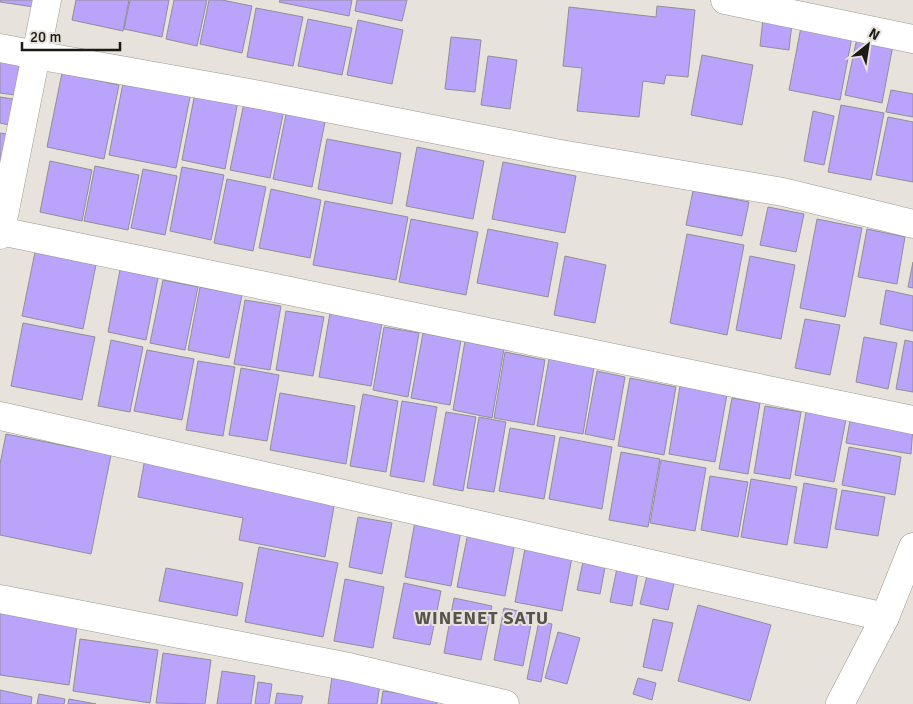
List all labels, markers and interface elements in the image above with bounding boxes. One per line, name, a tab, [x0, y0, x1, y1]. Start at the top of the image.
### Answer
scale bar	[22, 20, 120, 52]
north arrow	[843, 20, 893, 70]
text: N	[866, 24, 883, 44]
text: 20 m	[30, 28, 61, 46]
district label: WINENET SATU	[415, 607, 549, 629]

